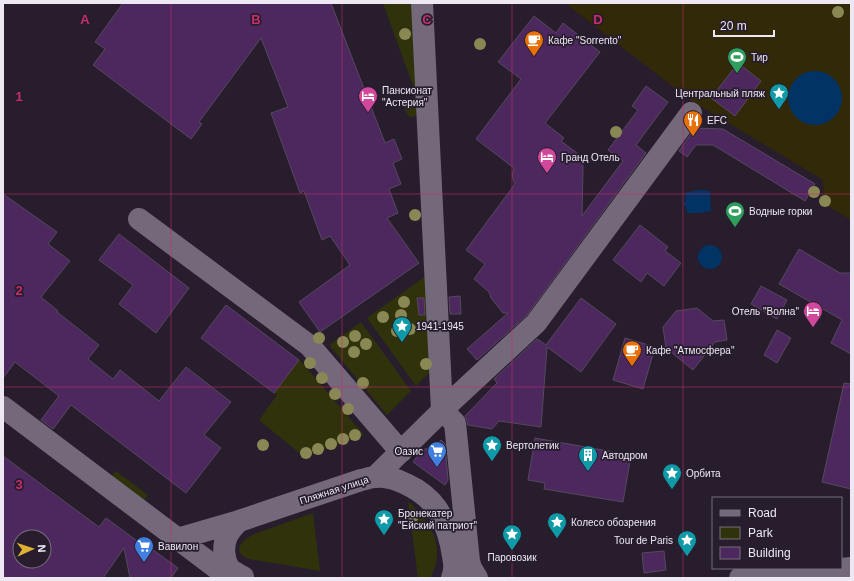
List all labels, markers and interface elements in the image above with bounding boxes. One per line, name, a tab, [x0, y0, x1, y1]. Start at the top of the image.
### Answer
text: A	[80, 12, 90, 27]
text: B	[251, 12, 261, 27]
text: C	[422, 12, 432, 27]
text: D	[593, 12, 603, 27]
scale bar	[714, 12, 774, 38]
text: 20 m	[720, 19, 747, 33]
cafe icon: Кафе "Sorrento"	[523, 29, 545, 57]
place label: Кафе "Sorrento"	[548, 35, 622, 46]
sports icon: Тир	[726, 46, 748, 74]
place label: Тир	[751, 52, 768, 63]
place icon: Центральный пляж	[768, 82, 790, 110]
hotel icon: Пансионат "Астерия"	[357, 85, 379, 113]
place label: Пансионат "Астерия"	[382, 85, 432, 108]
place label: Центральный пляж	[675, 88, 765, 99]
text: 1	[15, 89, 23, 104]
restaurant icon: EFC	[682, 109, 704, 137]
place label: EFC	[707, 115, 727, 126]
hotel icon: Гранд Отель	[536, 146, 558, 174]
place label: Гранд Отель	[561, 152, 620, 163]
sports icon: Водные горки	[724, 200, 746, 228]
place label: Водные горки	[749, 206, 812, 217]
text: 2	[15, 283, 23, 298]
hotel icon: Отель "Волна"	[802, 300, 824, 328]
place label: Отель "Волна"	[732, 306, 799, 317]
place icon: 1941-1945	[391, 315, 413, 343]
place label: 1941-1945	[416, 321, 464, 332]
cafe icon: Кафе "Атмосфера"	[621, 339, 643, 367]
place label: Кафе "Атмосфера"	[646, 345, 735, 356]
place icon: Вертолетик	[481, 434, 503, 462]
supermarket icon: Оазис	[426, 440, 448, 468]
place label: Вертолетик	[506, 440, 560, 451]
building icon: Автодром	[577, 444, 599, 472]
place label: Оазис	[395, 446, 423, 457]
place label: Автодром	[602, 450, 648, 461]
place icon: Орбита	[661, 462, 683, 490]
place label: Орбита	[686, 468, 721, 479]
street label: Пляжная улица	[298, 474, 370, 506]
text: 3	[15, 477, 23, 492]
legend	[712, 497, 842, 569]
text: Road	[748, 506, 777, 520]
place icon: Бронекатер "Ейский патриот"	[373, 508, 395, 536]
place label: Бронекатер "Ейский патриот"	[398, 508, 478, 531]
place icon: Колесо обозрения	[546, 511, 568, 539]
place label: Колесо обозрения	[571, 517, 656, 528]
place icon: Паровозик	[501, 523, 523, 551]
text: Park	[748, 526, 774, 540]
north arrow	[12, 529, 52, 569]
place icon: Tour de Paris	[676, 529, 698, 557]
supermarket icon: Вавилон	[133, 535, 155, 563]
place label: Tour de Paris	[614, 535, 673, 546]
place label: Вавилон	[158, 541, 198, 552]
text: N	[36, 544, 48, 553]
text: Building	[748, 546, 791, 560]
place label: Паровозик	[487, 552, 537, 563]

